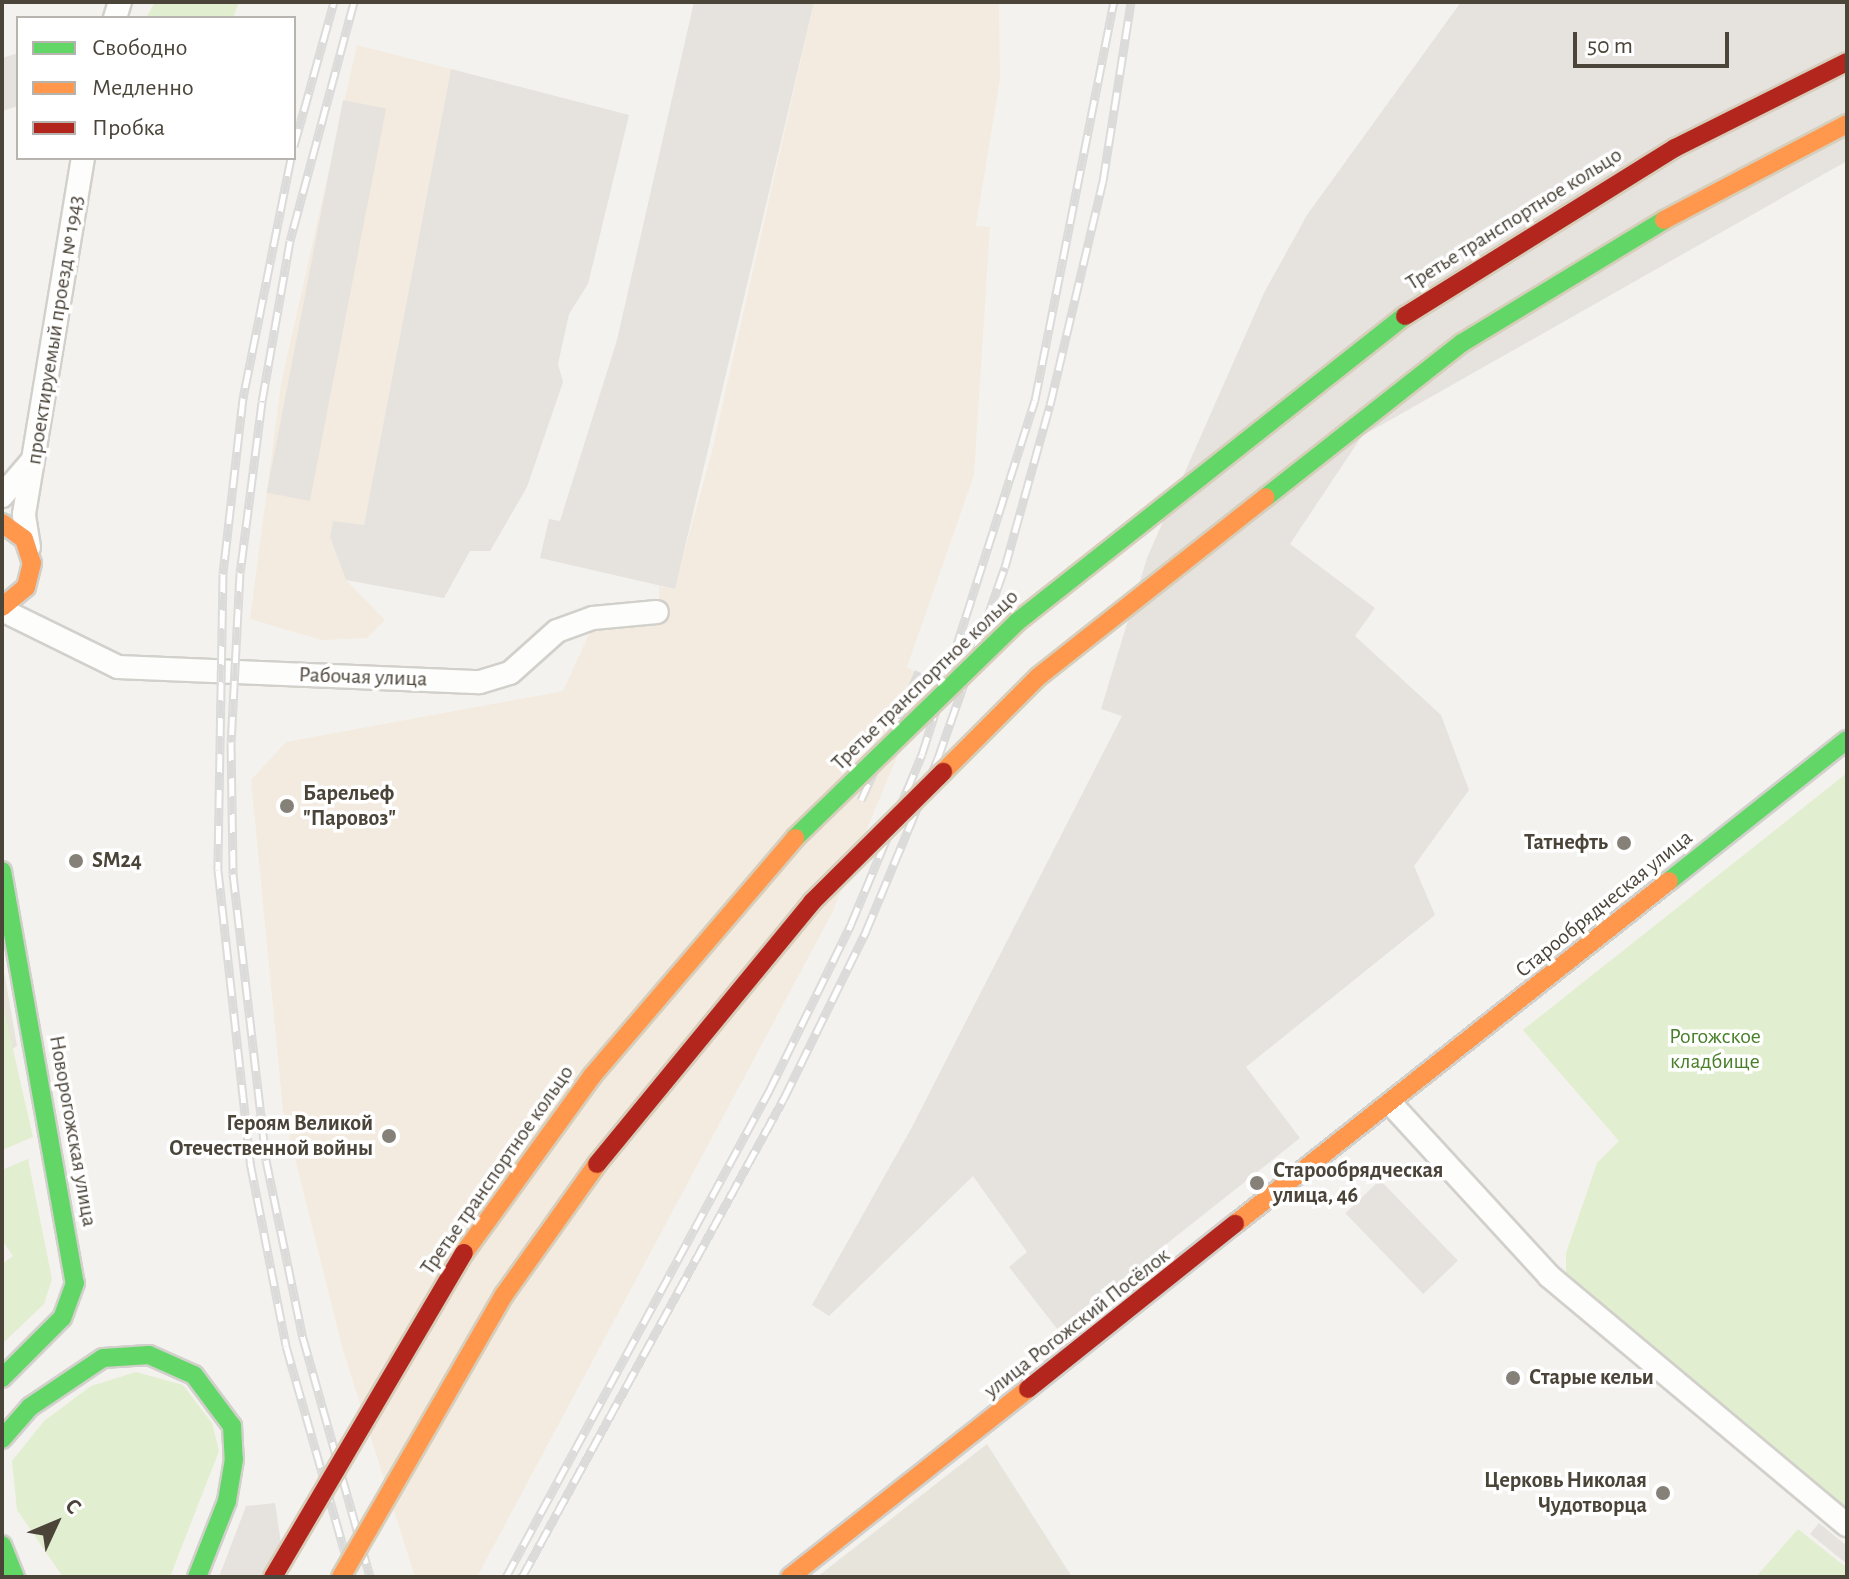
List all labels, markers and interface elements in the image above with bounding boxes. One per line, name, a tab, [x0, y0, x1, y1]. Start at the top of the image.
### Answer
legend	[16, 16, 296, 160]
scale bar	[1577, 16, 1733, 66]
text: 50 m	[1587, 34, 1633, 58]
text: Свободно	[92, 36, 187, 60]
text: Медленно	[92, 76, 194, 100]
text: Пробка	[92, 116, 165, 140]
street label: Третье транспортное кольцо	[1401, 142, 1627, 296]
street label: проектируемый проезд № 1943	[21, 193, 89, 467]
street label: Третье транспортное кольцо	[826, 584, 1024, 776]
street label: Рабочая улица	[298, 662, 428, 692]
place label: Барельеф "Паровоз"	[303, 780, 396, 832]
marker: Барельеф "Паровоз"	[278, 797, 296, 815]
street label: Старообрядческая улица	[1510, 825, 1698, 983]
place label: Татнефть	[1524, 830, 1608, 856]
marker: Татнефть	[1615, 834, 1633, 852]
place label: SM24	[92, 848, 142, 874]
marker: SM24	[67, 852, 85, 870]
park label: Рогожское кладбище	[1669, 1023, 1761, 1074]
street label: Новорогожская улица	[43, 1033, 103, 1229]
street label: Третье транспортное кольцо	[415, 1060, 579, 1280]
place label: Героям Великой Отечественной войны	[169, 1110, 373, 1162]
marker: Героям Великой Отечественной войны	[380, 1127, 398, 1145]
place label: Старообрядческая улица, 46	[1273, 1157, 1444, 1208]
marker: Старообрядческая улица, 46	[1248, 1174, 1266, 1192]
street label: улица Рогожский Посёлок	[979, 1242, 1175, 1404]
place label: Старые кельи	[1529, 1365, 1654, 1391]
marker: Старые кельи	[1504, 1369, 1522, 1387]
place label: Церковь Николая Чудотворца	[1484, 1467, 1647, 1518]
north arrow	[16, 1483, 96, 1563]
marker: Церковь Николая Чудотворца	[1654, 1484, 1672, 1502]
text: С	[61, 1494, 85, 1518]

